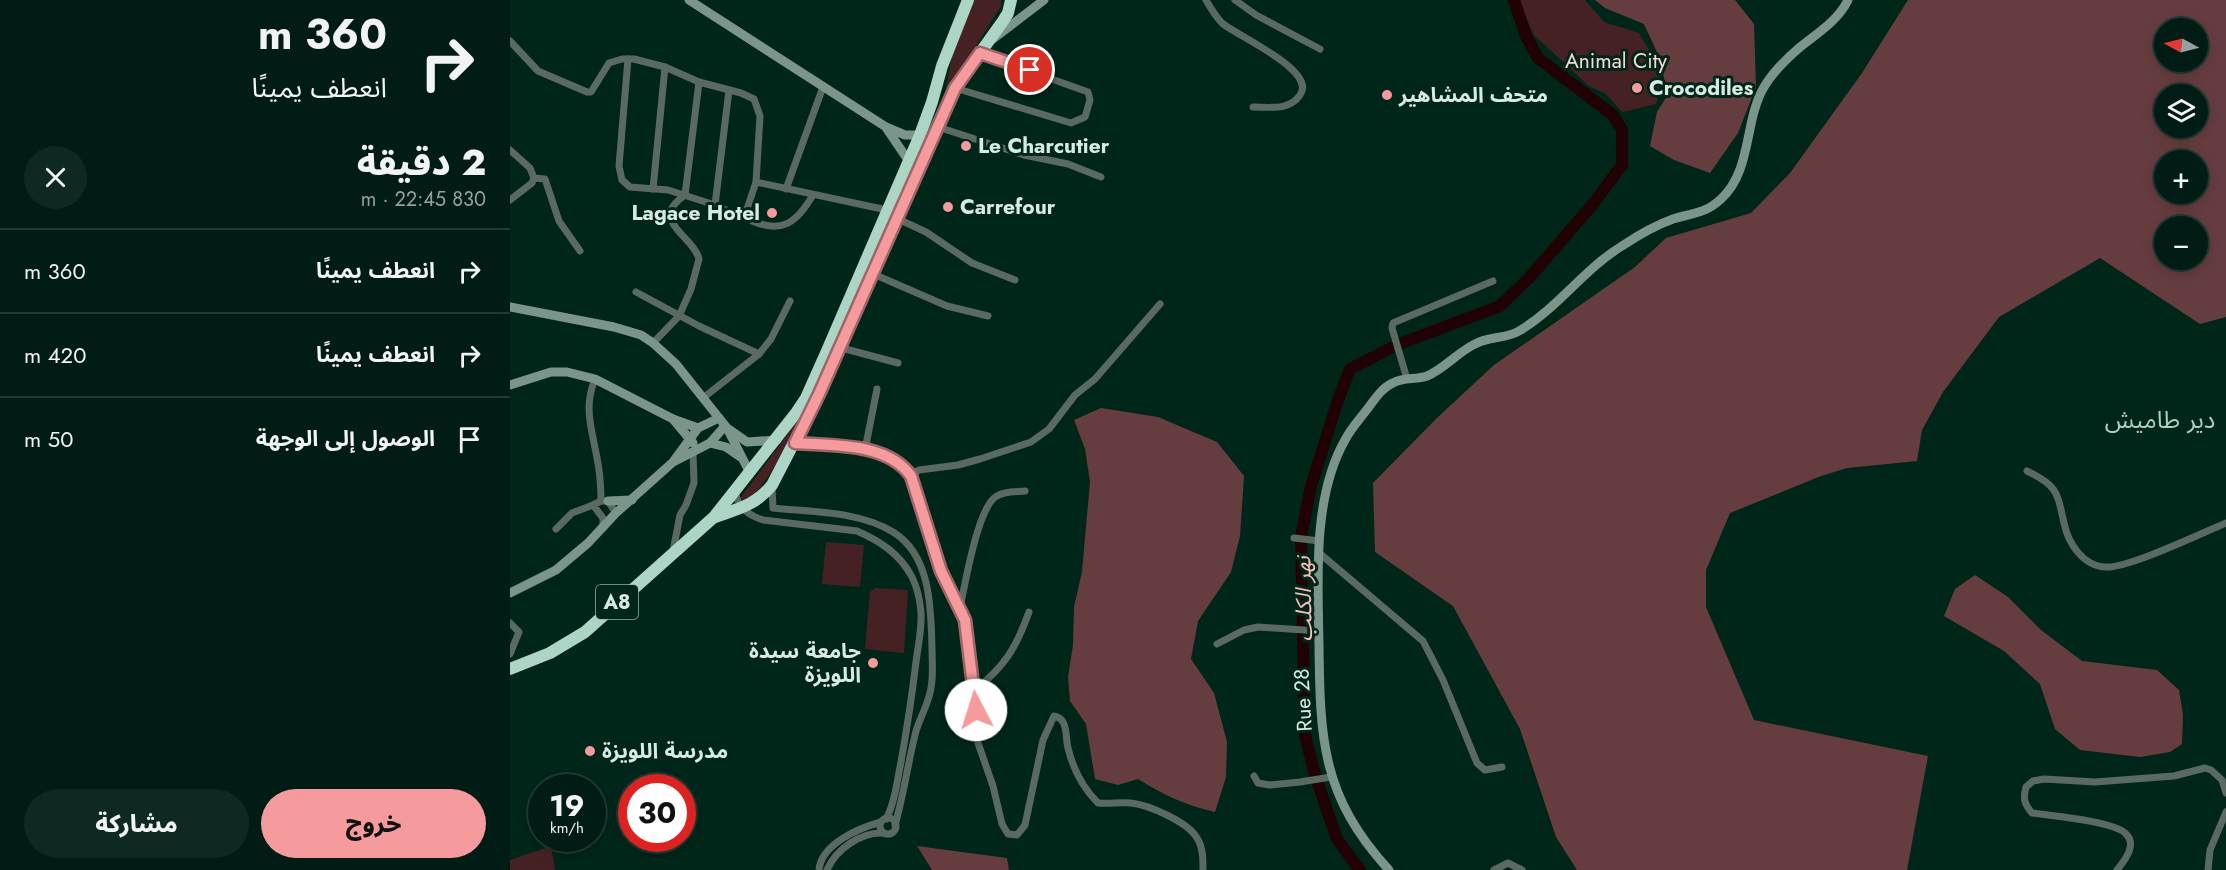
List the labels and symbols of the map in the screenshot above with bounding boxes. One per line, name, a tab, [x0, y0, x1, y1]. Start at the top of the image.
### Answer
north arrow	[2154, 18, 2208, 72]
pin	[1004, 44, 1055, 95]
park label: Animal City	[1565, 46, 1668, 76]
place label: Crocodiles	[1649, 73, 1754, 103]
place label: متحف المشاهير	[1398, 80, 1548, 110]
marker: Crocodiles	[1630, 81, 1644, 95]
marker: متحف المشاهير	[1380, 88, 1394, 102]
place label: Le Charcutier	[978, 131, 1110, 161]
marker: Le Charcutier	[959, 139, 973, 153]
place label: Carrefour	[960, 192, 1056, 222]
place label: Lagace Hotel	[631, 198, 760, 228]
marker: Carrefour	[941, 200, 955, 214]
marker: Lagace Hotel	[765, 206, 779, 220]
district label: دير طاميش	[2105, 402, 2215, 437]
water label: نهر الكلب	[1286, 554, 1320, 642]
road number: A8	[596, 585, 638, 619]
place label: جامعة سيدة اللويزة	[749, 636, 861, 690]
marker: جامعة سيدة اللويزة	[866, 656, 880, 670]
street label: Rue 28	[1286, 668, 1320, 732]
position arrow	[944, 678, 1008, 742]
place label: مدرسة اللويزة	[602, 736, 728, 766]
marker: مدرسة اللويزة	[583, 744, 597, 758]
speed limit sign: 30	[618, 774, 696, 852]

